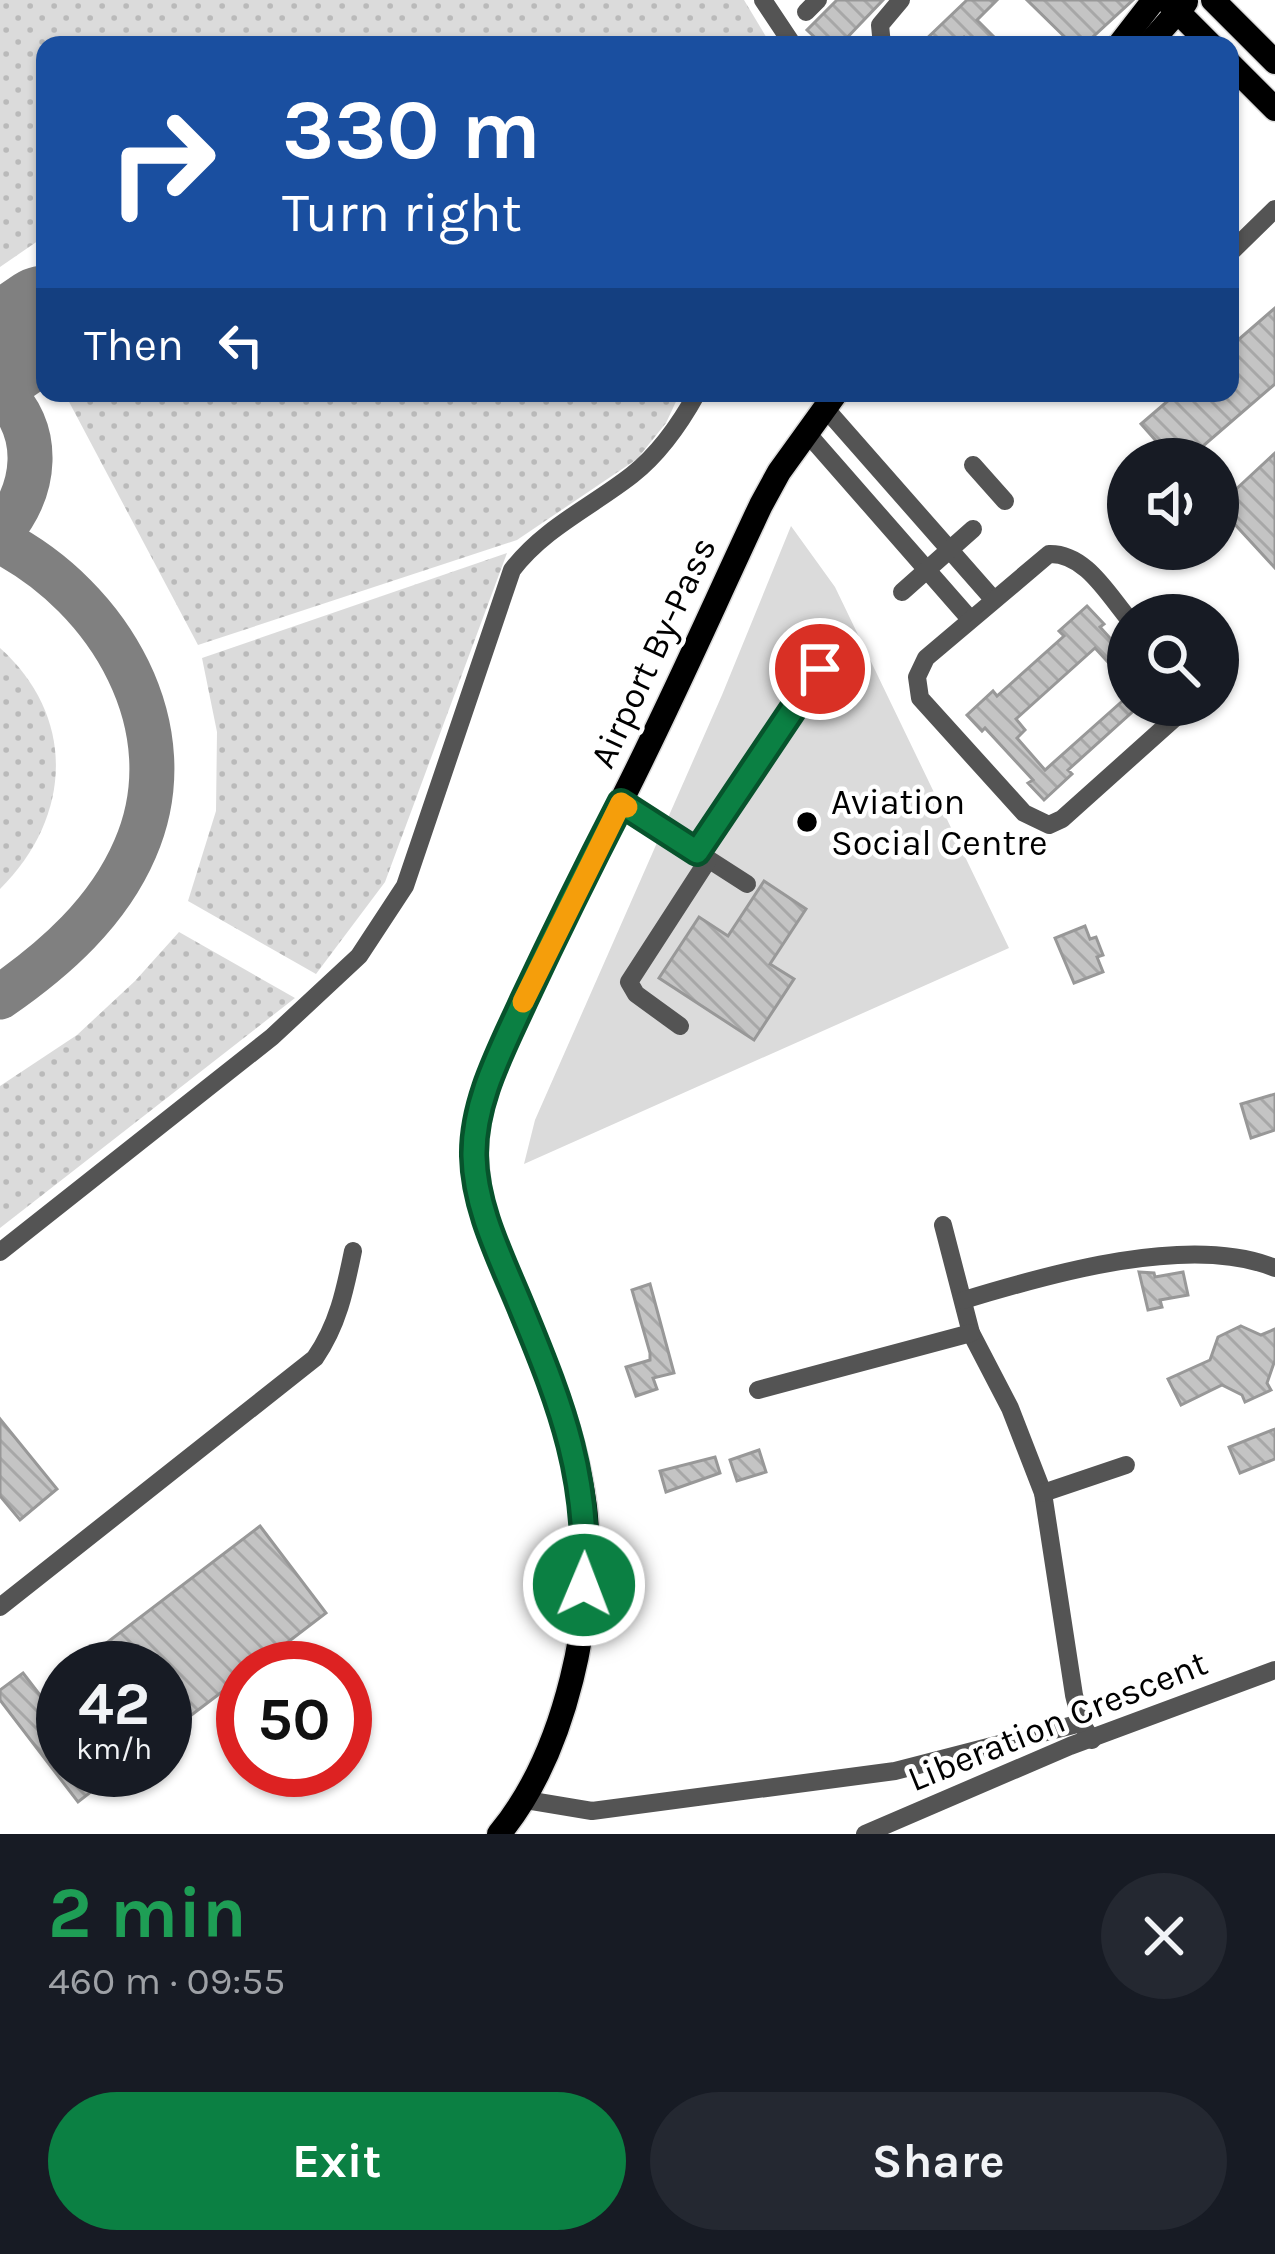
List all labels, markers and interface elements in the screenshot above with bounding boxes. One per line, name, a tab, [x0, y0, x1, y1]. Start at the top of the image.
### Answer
text: 330 m	[282, 81, 541, 179]
icon: right	[84, 84, 240, 240]
text: Turn right	[282, 181, 522, 245]
icon: left	[208, 312, 274, 378]
text: Then	[84, 319, 184, 371]
map controls	[1107, 438, 1239, 726]
button: sound	[1107, 438, 1239, 570]
street label: Airport By-Pass	[581, 530, 725, 774]
button: search	[1107, 594, 1239, 726]
pin	[769, 618, 871, 720]
icon: arrive	[787, 636, 853, 702]
place label: Aviation Social Centre	[831, 781, 1048, 864]
marker: Aviation Social Centre	[794, 809, 820, 835]
position arrow	[521, 1522, 647, 1648]
speed limit sign: 50	[216, 1641, 372, 1797]
street label: Liberation Crescent	[902, 1642, 1213, 1800]
text: 42	[78, 1669, 150, 1739]
text: km/h	[76, 1731, 152, 1767]
text: 2 min	[48, 1871, 247, 1955]
button: close	[1101, 1873, 1227, 1999]
text: 460 m · 09:55	[48, 1958, 285, 2004]
button: Exit	[48, 2092, 626, 2230]
button: Share	[650, 2092, 1227, 2230]

